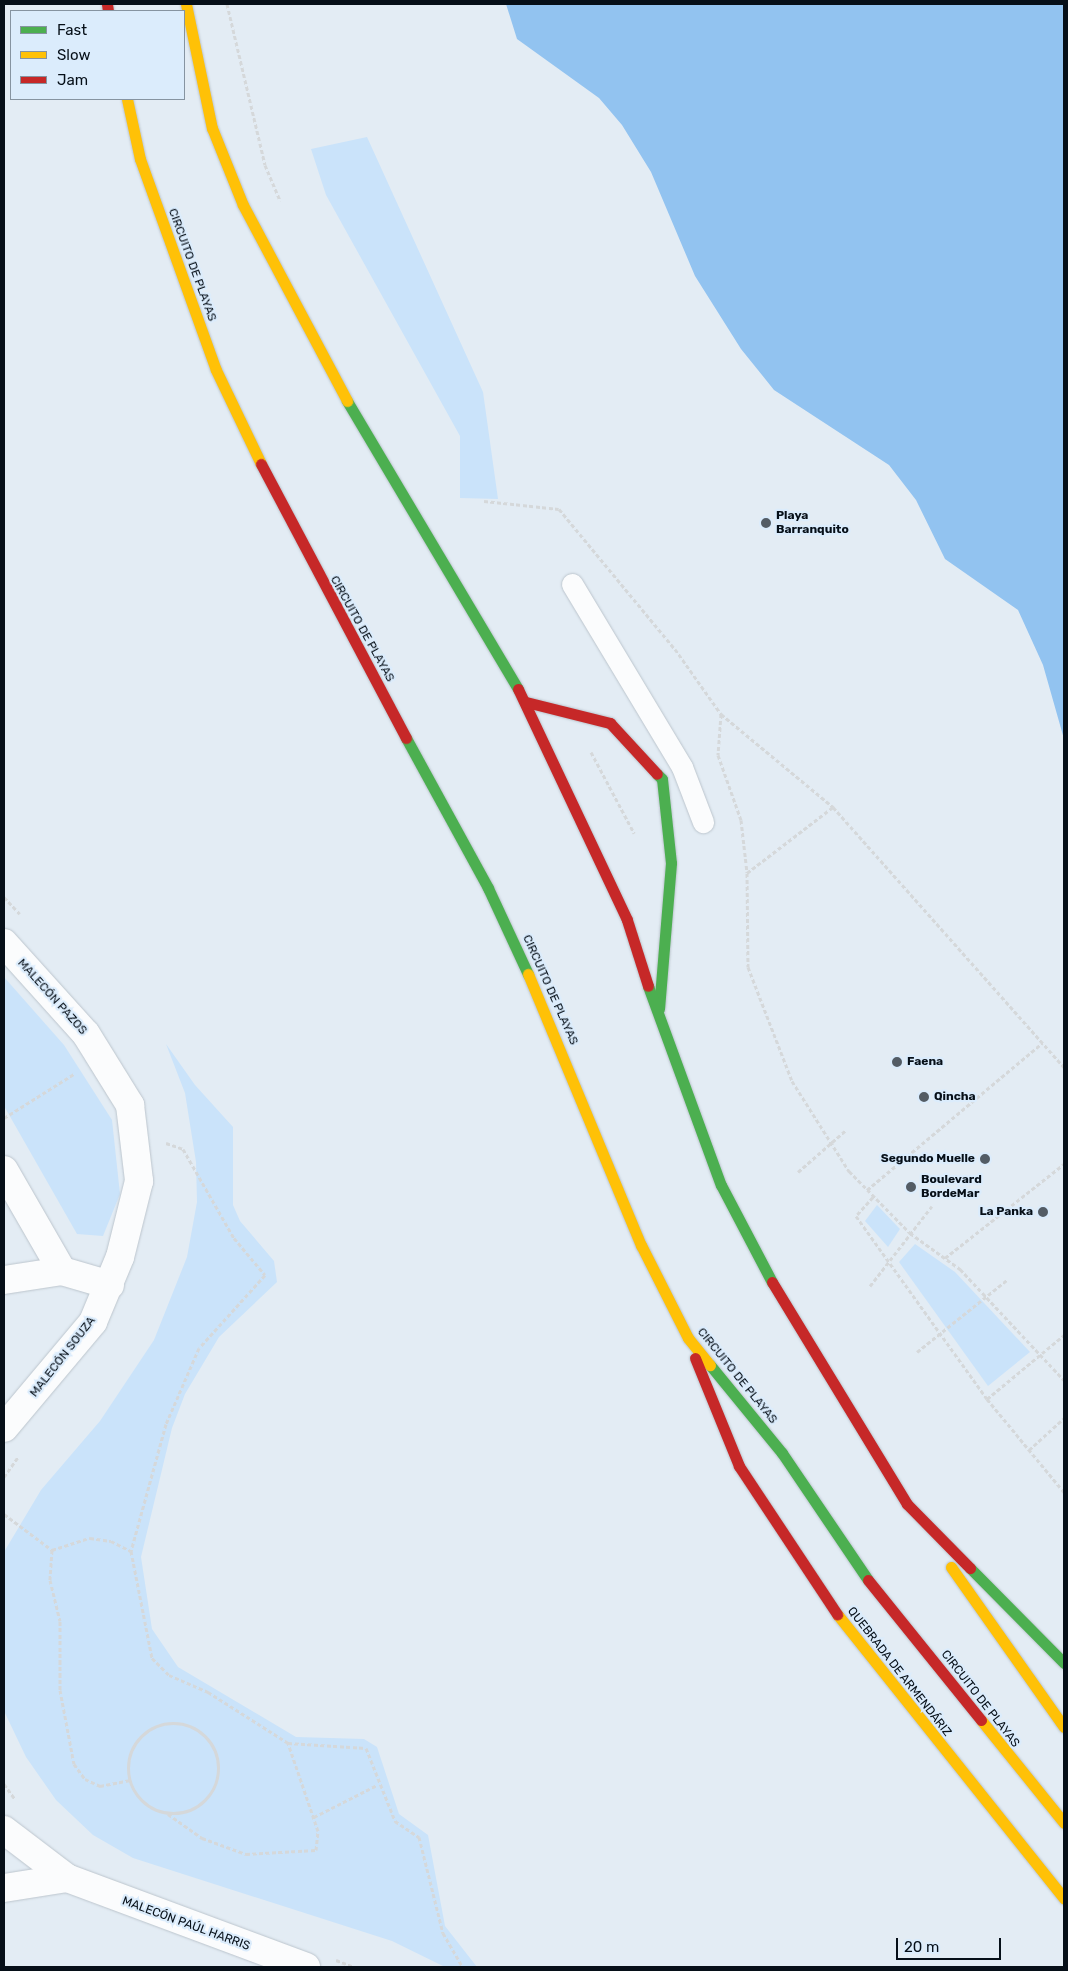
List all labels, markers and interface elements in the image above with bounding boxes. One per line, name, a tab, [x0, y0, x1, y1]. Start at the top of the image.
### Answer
legend	[10, 10, 185, 100]
text: Fast	[57, 21, 87, 39]
text: Slow	[57, 46, 90, 64]
text: Jam	[57, 71, 88, 89]
street label: CIRCUITO DE PLAYAS	[165, 207, 219, 323]
place label: Playa Barranquito	[776, 509, 849, 537]
marker: Playa Barranquito	[760, 517, 772, 529]
street label: CIRCUITO DE PLAYAS	[327, 573, 397, 685]
street label: CIRCUITO DE PLAYAS	[519, 933, 581, 1047]
street label: MALECÓN PAZOS	[14, 956, 90, 1038]
place label: Faena	[907, 1055, 943, 1069]
marker: Faena	[891, 1056, 903, 1068]
place label: Qincha	[934, 1090, 976, 1104]
marker: Qincha	[918, 1091, 930, 1103]
place label: Segundo Muelle	[881, 1152, 975, 1166]
marker: Segundo Muelle	[979, 1153, 991, 1165]
place label: Boulevard BordeMar	[921, 1173, 982, 1201]
marker: Boulevard BordeMar	[905, 1181, 917, 1193]
place label: La Panka	[979, 1205, 1033, 1219]
marker: La Panka	[1037, 1206, 1049, 1218]
street label: MALECÓN SOUZA	[27, 1314, 99, 1400]
street label: CIRCUITO DE PLAYAS	[694, 1325, 780, 1427]
street label: QUEBRADA DE ARMENDÁRIZ	[844, 1604, 954, 1740]
street label: CIRCUITO DE PLAYAS	[938, 1648, 1022, 1750]
street label: MALECÓN PAÚL HARRIS	[120, 1894, 252, 1954]
scale bar	[898, 1928, 1003, 1960]
text: 20 m	[904, 1938, 939, 1956]

